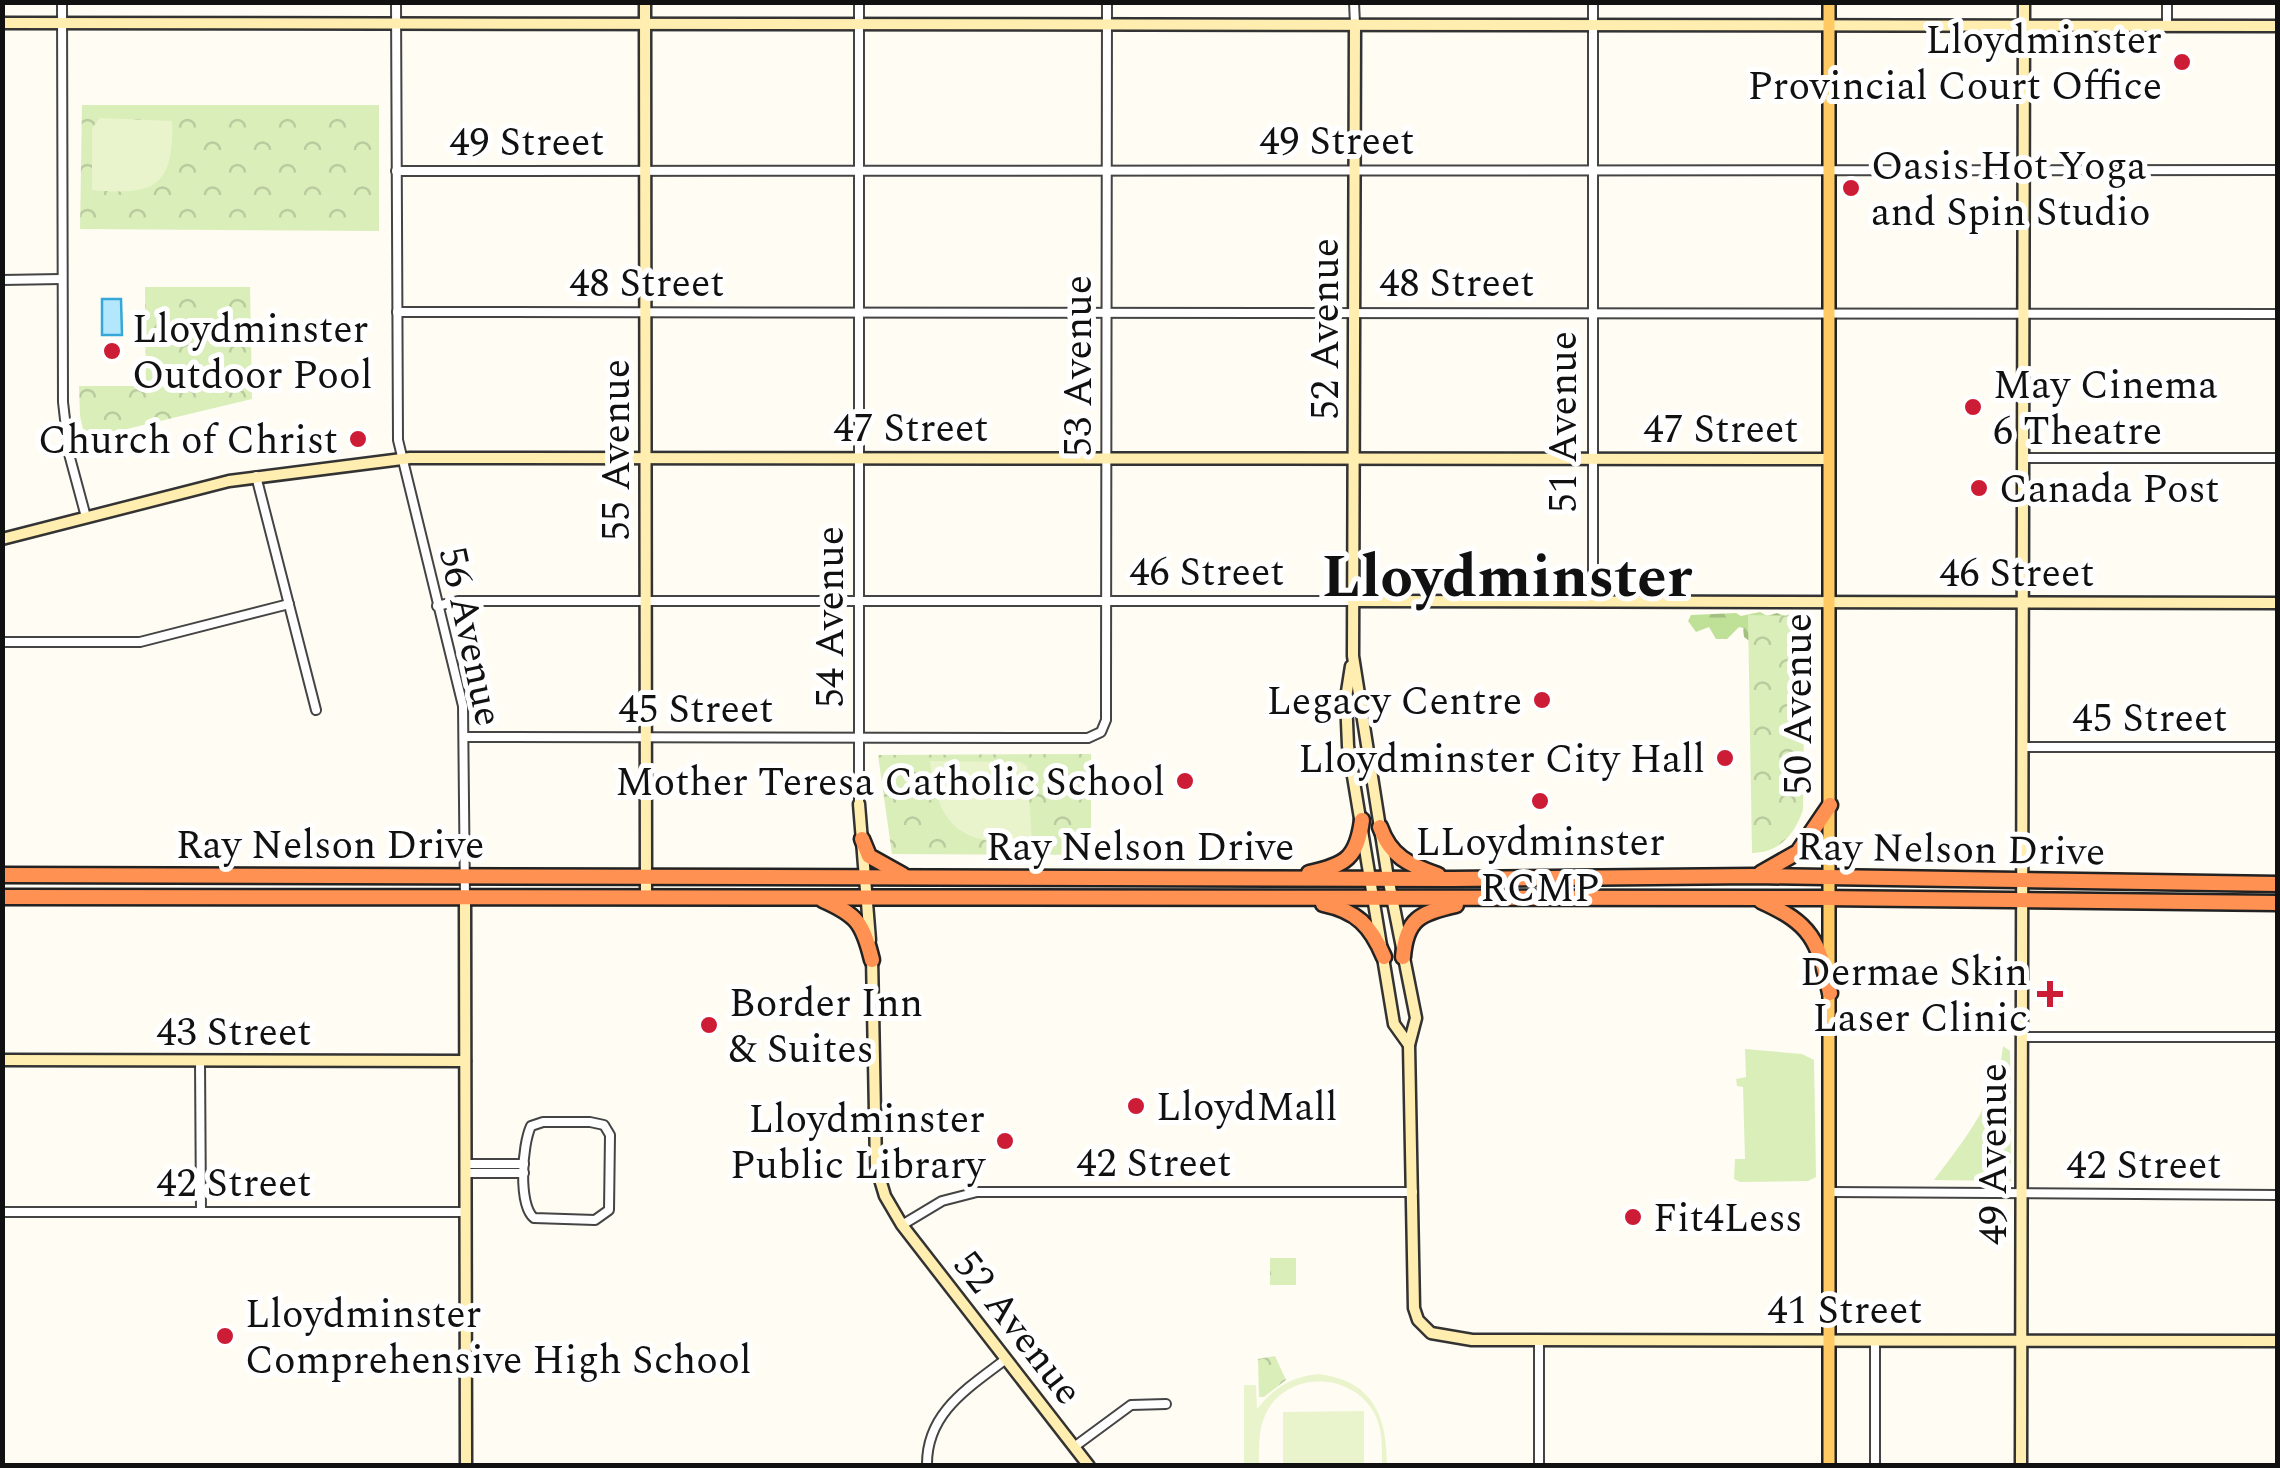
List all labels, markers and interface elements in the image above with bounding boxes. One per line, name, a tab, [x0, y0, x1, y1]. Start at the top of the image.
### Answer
place label: Lloydminster Provincial Court Office	[1747, 11, 2162, 118]
marker: Lloydminster Provincial Court Office	[2171, 51, 2193, 73]
street label: 49 Street	[1260, 112, 1414, 173]
street label: 49 Street	[450, 113, 604, 174]
place label: Oasis Hot Yoga and Spin Studio	[1871, 137, 2151, 244]
marker: Oasis Hot Yoga and Spin Studio	[1840, 177, 1862, 199]
street label: 52 Avenue	[1296, 238, 1357, 420]
street label: 48 Street	[570, 254, 724, 315]
street label: 48 Street	[1380, 254, 1534, 315]
street label: 53 Avenue	[1049, 275, 1110, 457]
place label: Lloydminster Outdoor Pool	[132, 300, 372, 407]
street label: 51 Avenue	[1534, 331, 1595, 513]
marker: Lloydminster Outdoor Pool	[101, 340, 123, 362]
place label: May Cinema 6 Theatre	[1993, 356, 2218, 463]
street label: 55 Avenue	[587, 359, 648, 541]
marker: May Cinema 6 Theatre	[1962, 396, 1984, 418]
street label: 47 Street	[834, 399, 988, 460]
street label: 47 Street	[1644, 400, 1798, 461]
place label: Church of Christ	[38, 411, 338, 472]
marker: Church of Christ	[347, 428, 369, 450]
place label: Canada Post	[1999, 460, 2220, 521]
marker: Canada Post	[1968, 477, 1990, 499]
street label: 54 Avenue	[801, 526, 862, 708]
district label: Lloydminster	[1322, 532, 1693, 624]
street label: 56 Avenue	[421, 541, 518, 732]
street label: 46 Street	[1130, 543, 1284, 604]
street label: 46 Street	[1940, 544, 2094, 605]
street label: 50 Avenue	[1769, 613, 1830, 795]
place label: Legacy Centre	[1267, 672, 1522, 733]
street label: 45 Street	[619, 680, 773, 741]
marker: Legacy Centre	[1531, 689, 1553, 711]
street label: 45 Street	[2073, 689, 2227, 750]
place label: Lloydminster City Hall	[1298, 730, 1705, 791]
marker: Lloydminster City Hall	[1714, 747, 1736, 769]
place label: Mother Teresa Catholic School	[615, 753, 1165, 814]
marker: Mother Teresa Catholic School	[1174, 770, 1196, 792]
marker: LLoydminster RCMP	[1529, 790, 1551, 812]
place label: LLoydminster RCMP	[1415, 813, 1665, 920]
street label: Ray Nelson Drive	[176, 816, 484, 877]
street label: Ray Nelson Drive	[1796, 817, 2106, 884]
street label: Ray Nelson Drive	[986, 818, 1294, 879]
place label: Dermae Skin Laser Clinic	[1800, 943, 2028, 1050]
place label: Border Inn & Suites	[729, 974, 923, 1081]
marker: Dermae Skin Laser Clinic	[2037, 981, 2063, 1007]
street label: 43 Street	[157, 1003, 311, 1064]
marker: Border Inn & Suites	[698, 1014, 720, 1036]
street label: 49 Avenue	[1964, 1063, 2025, 1245]
place label: LloydMall	[1156, 1078, 1337, 1139]
place label: Lloydminster Public Library	[730, 1090, 987, 1197]
marker: LloydMall	[1125, 1095, 1147, 1117]
marker: Lloydminster Public Library	[994, 1130, 1016, 1152]
street label: 42 Street	[1077, 1134, 1231, 1195]
street label: 42 Street	[2067, 1136, 2221, 1197]
street label: 42 Street	[157, 1154, 311, 1215]
place label: Fit4Less	[1653, 1189, 1803, 1250]
marker: Fit4Less	[1622, 1206, 1644, 1228]
street label: 52 Avenue	[937, 1238, 1097, 1419]
street label: 41 Street	[1768, 1281, 1922, 1342]
place label: Lloydminster Comprehensive High School	[245, 1285, 752, 1392]
marker: Lloydminster Comprehensive High School	[214, 1325, 236, 1347]

